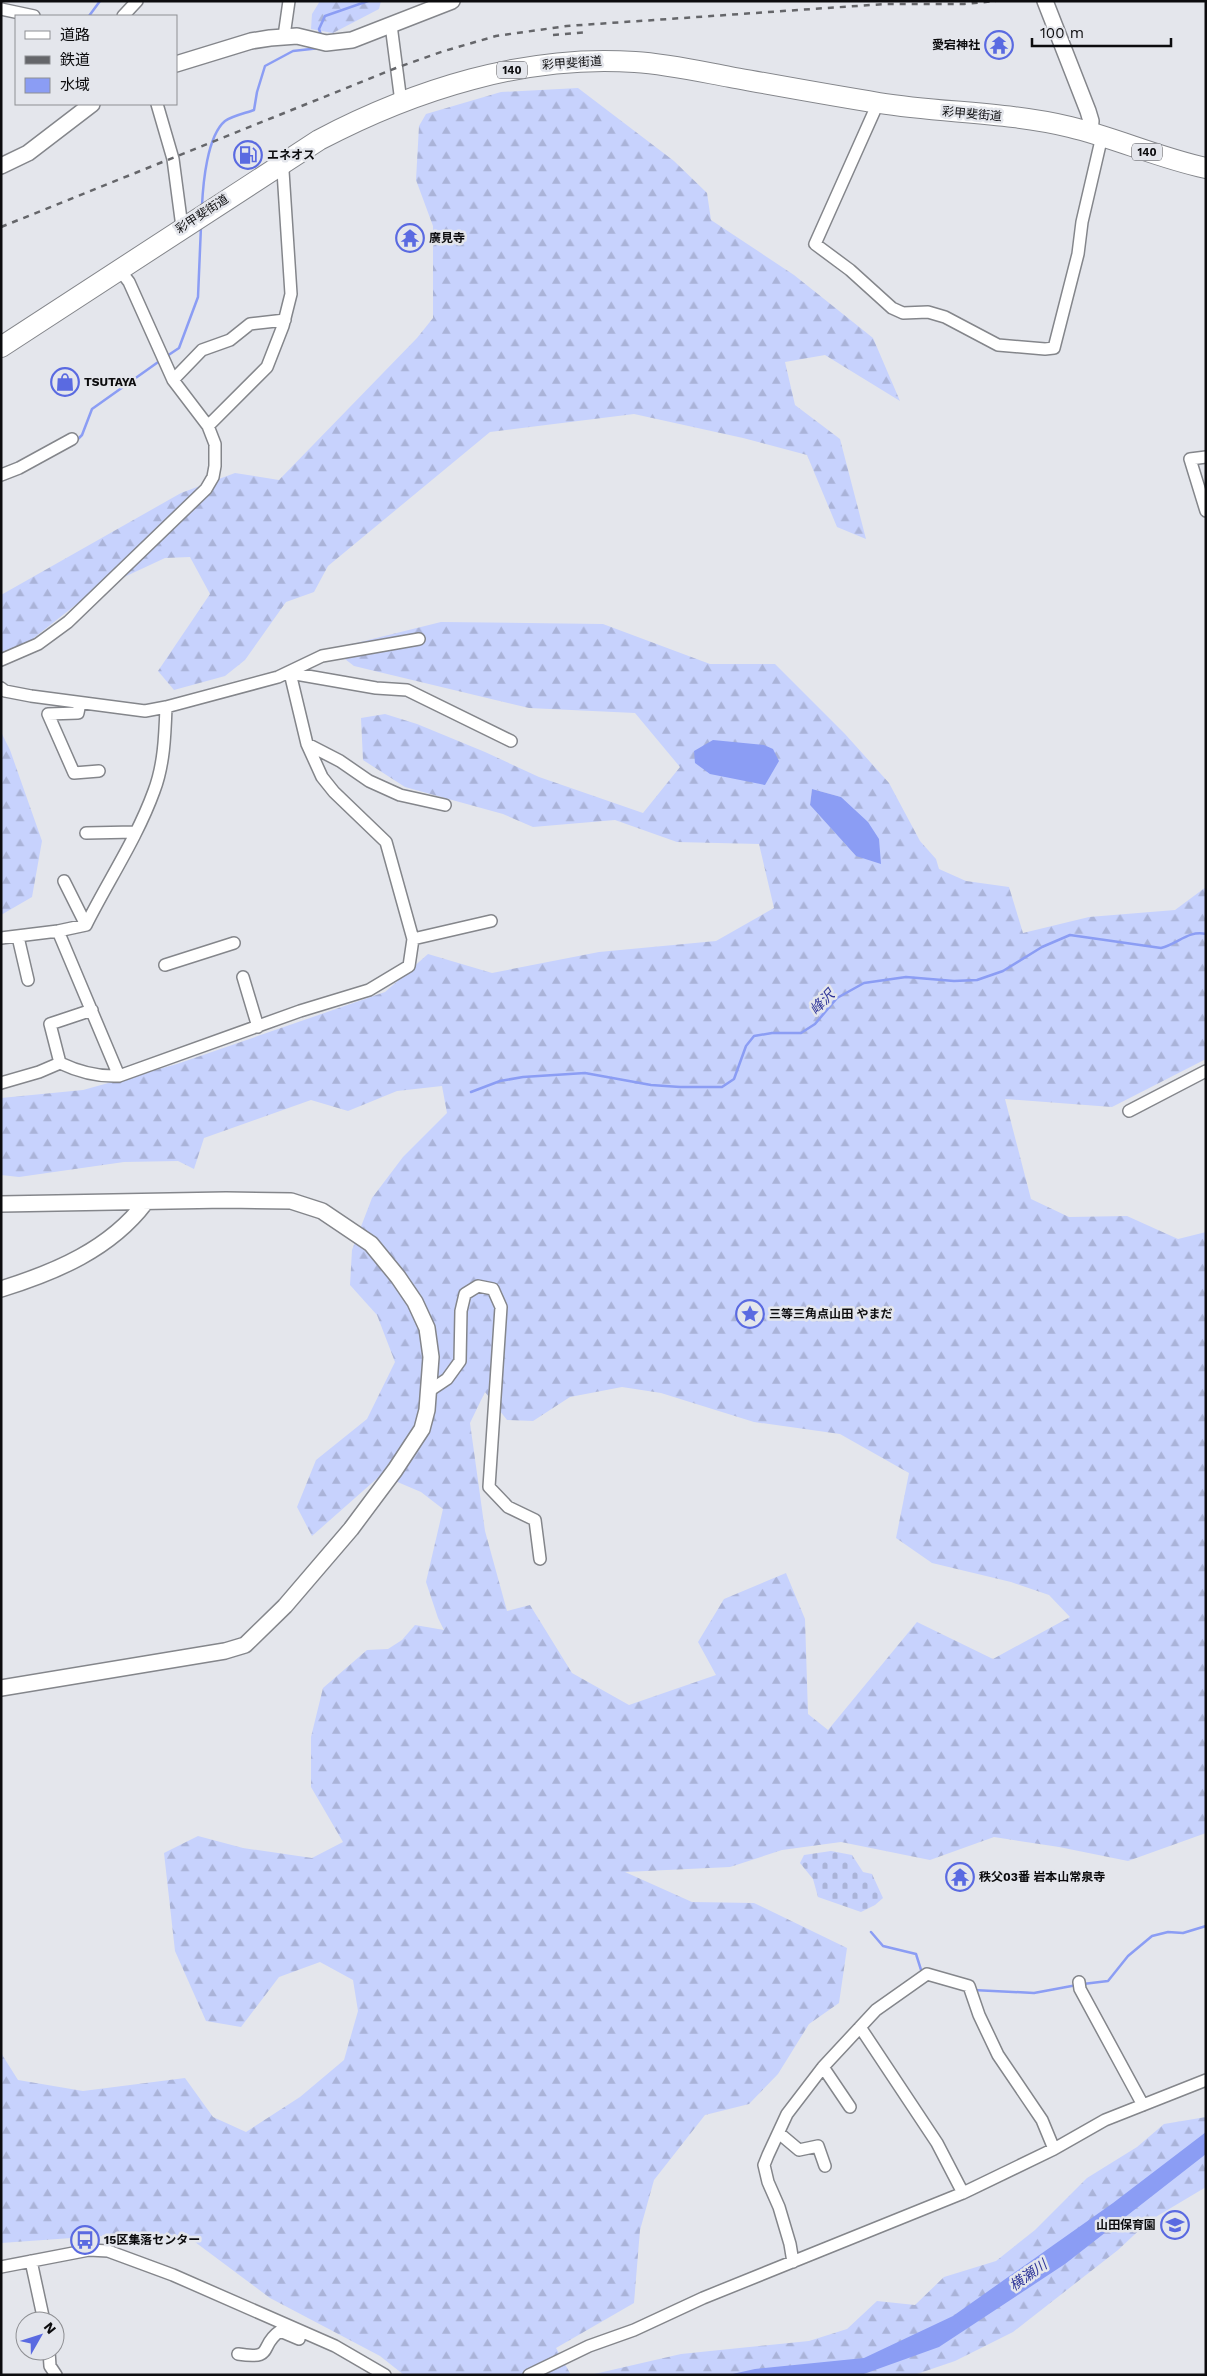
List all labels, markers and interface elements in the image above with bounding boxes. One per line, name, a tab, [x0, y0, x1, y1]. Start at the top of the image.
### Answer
legend	[15, 15, 178, 105]
scale bar	[1032, 15, 1171, 47]
text: 100 m	[1040, 24, 1084, 42]
text: 道路	[60, 26, 90, 44]
temple icon: 愛宕神社	[984, 30, 1014, 60]
place label: 愛宕神社	[932, 38, 980, 52]
text: 鉄道	[60, 51, 90, 69]
street label: 彩甲斐街道	[542, 54, 602, 72]
road number: 140	[497, 62, 527, 78]
text: 水域	[60, 76, 90, 94]
street label: 彩甲斐街道	[941, 104, 1003, 124]
fuel station icon: エネオス	[233, 140, 263, 170]
road number: 140	[1132, 144, 1162, 160]
place label: エネオス	[267, 148, 315, 162]
street label: 彩甲斐街道	[173, 192, 231, 236]
temple icon: 廣見寺	[395, 223, 425, 253]
place label: 廣見寺	[429, 231, 465, 245]
shop icon: TSUTAYA	[50, 367, 80, 397]
place label: TSUTAYA	[84, 375, 137, 389]
water label: 峰沢	[807, 985, 839, 1018]
place icon: 三等三角点山田 やまだ	[735, 1299, 765, 1329]
place label: 三等三角点山田 やまだ	[769, 1307, 892, 1321]
temple icon: 秩父03番 岩本山常泉寺	[945, 1862, 975, 1892]
place label: 秩父03番 岩本山常泉寺	[979, 1870, 1105, 1884]
school or university icon: 山田保育園	[1160, 2210, 1190, 2240]
place label: 山田保育園	[1096, 2218, 1156, 2232]
bus stop icon: 15区集落センター	[70, 2225, 100, 2255]
place label: 15区集落センター	[104, 2233, 200, 2247]
water label: 横瀬川	[1006, 2255, 1051, 2294]
north arrow	[15, 2311, 65, 2361]
text: N	[41, 2319, 60, 2337]

